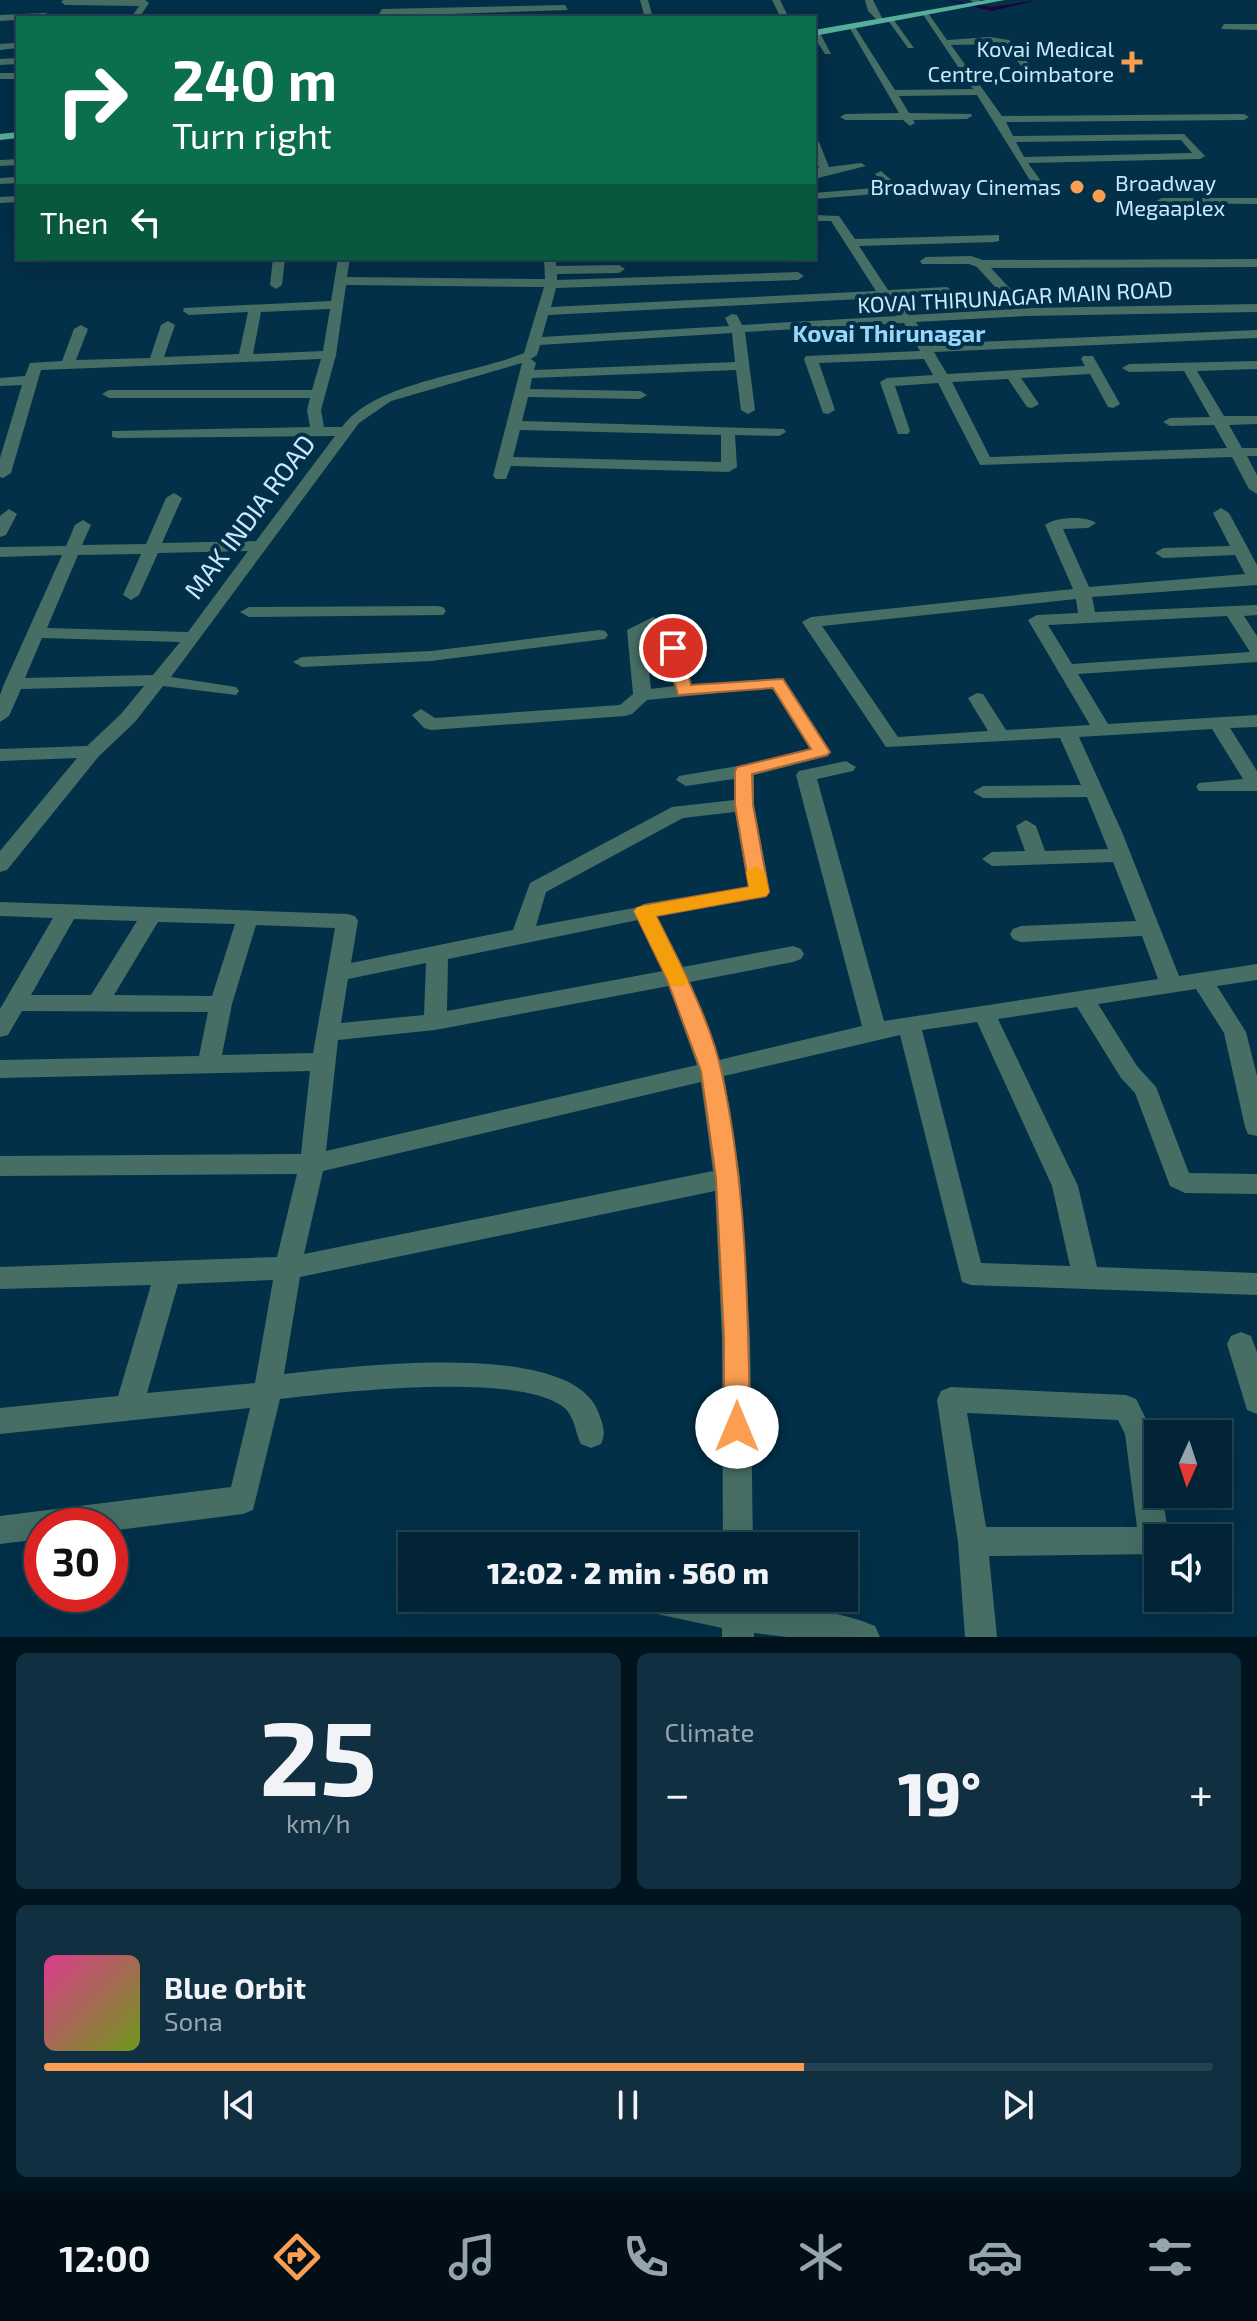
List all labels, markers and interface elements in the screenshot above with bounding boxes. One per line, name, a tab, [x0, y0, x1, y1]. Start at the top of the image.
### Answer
place label: Kovai Medical Centre,Coimbatore	[928, 35, 1114, 86]
text: 240 m	[172, 45, 337, 112]
icon: right	[40, 48, 144, 152]
marker: Kovai Medical Centre,Coimbatore	[1121, 51, 1143, 73]
text: Turn right	[172, 113, 332, 156]
place label: Broadway Megaaplex	[1115, 169, 1226, 220]
place label: Broadway Cinemas	[870, 173, 1061, 199]
marker: Broadway Cinemas	[1068, 178, 1086, 196]
marker: Broadway Megaaplex	[1090, 187, 1108, 205]
icon: left	[124, 200, 168, 244]
text: Then	[40, 204, 108, 240]
street label: KOVAI THIRUNAGAR MAIN ROAD	[857, 275, 1173, 317]
district label: Kovai Thirunagar	[793, 318, 986, 347]
street label: MAK INDIA ROAD	[177, 428, 321, 604]
pin	[639, 614, 707, 682]
icon: arrive	[651, 626, 695, 670]
position arrow	[695, 1385, 779, 1469]
north arrow	[1144, 1420, 1232, 1508]
map controls	[1144, 1420, 1232, 1612]
speed limit sign: 30	[24, 1508, 128, 1612]
button: sound	[1144, 1524, 1232, 1612]
text: 12:02 · 2 min · 560 m	[487, 1554, 769, 1590]
text: 25	[259, 1692, 377, 1817]
text: Climate	[665, 1716, 754, 1747]
text: 19°	[898, 1756, 981, 1828]
text: −	[665, 1766, 690, 1819]
text: +	[1189, 1766, 1213, 1819]
text: km/h	[286, 1807, 351, 1838]
text: Blue Orbit	[164, 1969, 306, 2005]
text: Sona	[164, 2005, 223, 2036]
icon: previous	[217, 2083, 261, 2127]
icon: pause	[606, 2083, 650, 2127]
icon: next	[996, 2083, 1040, 2127]
icon: directions	[269, 2229, 325, 2285]
icon: music	[444, 2229, 500, 2285]
icon: phone	[618, 2229, 674, 2285]
icon: climate	[793, 2229, 849, 2285]
icon: car	[967, 2229, 1023, 2285]
icon: filters	[1142, 2229, 1198, 2285]
text: 12:00	[59, 2236, 150, 2279]

